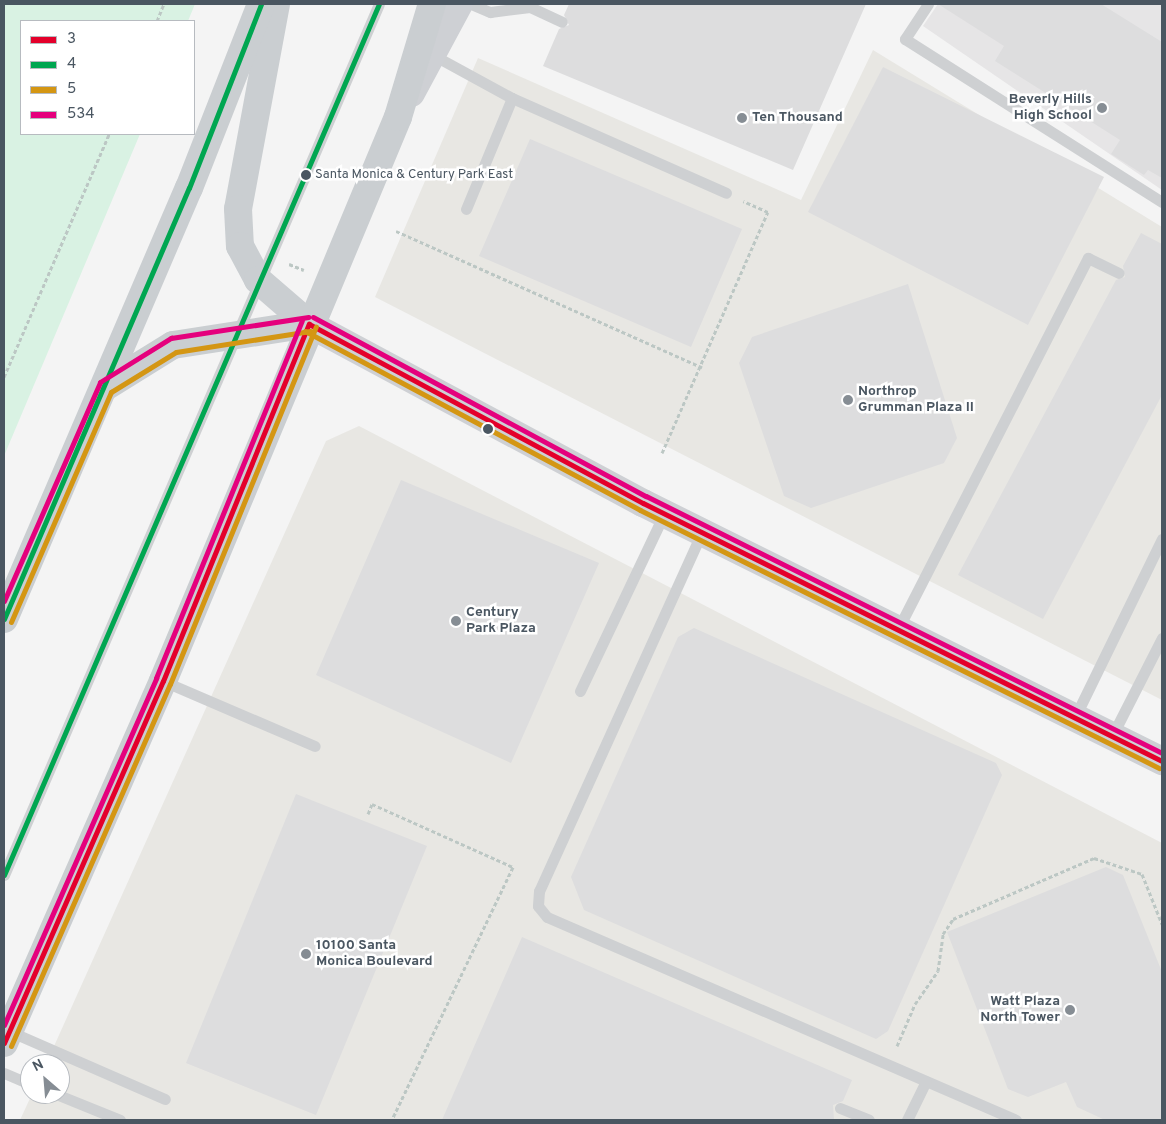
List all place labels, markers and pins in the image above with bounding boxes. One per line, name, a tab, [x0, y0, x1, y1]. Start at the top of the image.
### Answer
place label: Beverly Hills High School	[1009, 92, 1092, 124]
marker: Beverly Hills High School	[1096, 102, 1108, 114]
place label: Ten Thousand	[752, 110, 843, 126]
marker: Ten Thousand	[736, 112, 748, 124]
place label: Santa Monica & Century Park East	[315, 167, 513, 183]
marker: Santa Monica & Century Park East	[301, 170, 311, 180]
place label: Northrop Grumman Plaza II	[858, 384, 974, 417]
marker: Northrop Grumman Plaza II	[842, 394, 854, 406]
unlabelled marker	[483, 424, 493, 434]
place label: Century Park Plaza	[466, 605, 536, 638]
marker: Century Park Plaza	[450, 615, 462, 627]
place label: 10100 Santa Monica Boulevard	[316, 938, 433, 970]
marker: 10100 Santa Monica Boulevard	[300, 948, 312, 960]
place label: Watt Plaza North Tower	[980, 994, 1060, 1026]
marker: Watt Plaza North Tower	[1064, 1004, 1076, 1016]

